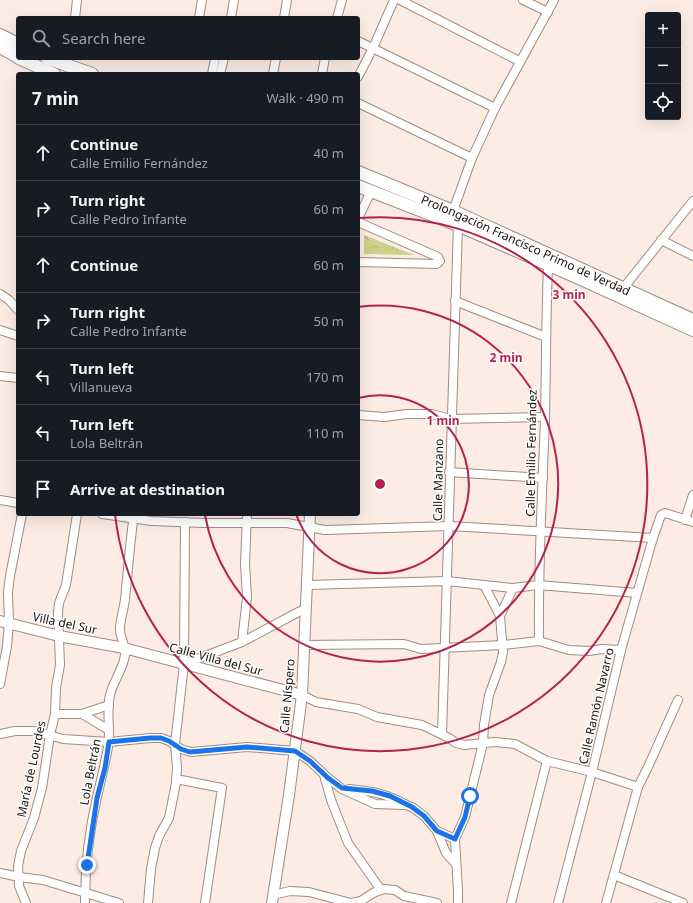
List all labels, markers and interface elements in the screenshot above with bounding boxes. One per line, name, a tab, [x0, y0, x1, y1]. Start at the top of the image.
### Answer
map controls	[645, 12, 681, 120]
button: +	[645, 12, 681, 48]
search box	[16, 16, 360, 60]
icon: search	[30, 27, 52, 49]
text: Search here	[62, 28, 145, 48]
button: −	[645, 48, 681, 84]
button: locate	[645, 84, 681, 120]
text: 7 min	[32, 87, 79, 110]
text: Walk · 490 m	[266, 89, 344, 107]
text: Continue	[70, 134, 138, 154]
icon: ahead	[32, 142, 54, 164]
text: 40 m	[314, 144, 344, 162]
text: Calle Emilio Fernández	[70, 154, 208, 172]
text: Turn right	[70, 190, 145, 210]
street label: Prolongación Francisco Primo de Verdad	[419, 190, 633, 299]
icon: right	[32, 198, 54, 220]
text: 60 m	[314, 200, 344, 218]
text: Calle Pedro Infante	[70, 210, 187, 228]
icon: ahead	[32, 254, 54, 276]
text: Continue	[70, 255, 138, 275]
text: 60 m	[314, 256, 344, 274]
text: 3 min	[552, 286, 586, 303]
text: Turn right	[70, 302, 145, 322]
icon: right	[32, 310, 54, 332]
text: 50 m	[314, 312, 344, 330]
text: Calle Pedro Infante	[70, 322, 187, 340]
text: 2 min	[489, 349, 523, 366]
text: Turn left	[70, 358, 134, 378]
icon: left	[32, 366, 54, 388]
text: 170 m	[306, 368, 344, 386]
text: Villanueva	[70, 378, 132, 396]
street label: Calle Emilio Fernández	[521, 389, 541, 517]
text: 1 min	[426, 412, 460, 429]
text: Turn left	[70, 414, 134, 434]
icon: left	[32, 422, 54, 444]
text: 110 m	[306, 424, 344, 442]
text: Lola Beltrán	[70, 434, 143, 452]
street label: Calle Manzano	[429, 439, 447, 521]
centre of rings	[373, 477, 387, 491]
icon: arrive	[32, 478, 54, 500]
text: Arrive at destination	[70, 479, 225, 499]
street label: Villa del Sur	[31, 608, 99, 638]
street label: Calle Villa del Sur	[167, 638, 265, 680]
street label: Calle Ramón Navarro	[574, 646, 618, 766]
street label: Calle Níspero	[275, 658, 299, 734]
street label: María de Lourdes	[12, 719, 50, 819]
street label: Lola Beltrán	[75, 737, 105, 807]
route start	[461, 787, 479, 805]
route end	[78, 856, 96, 874]

